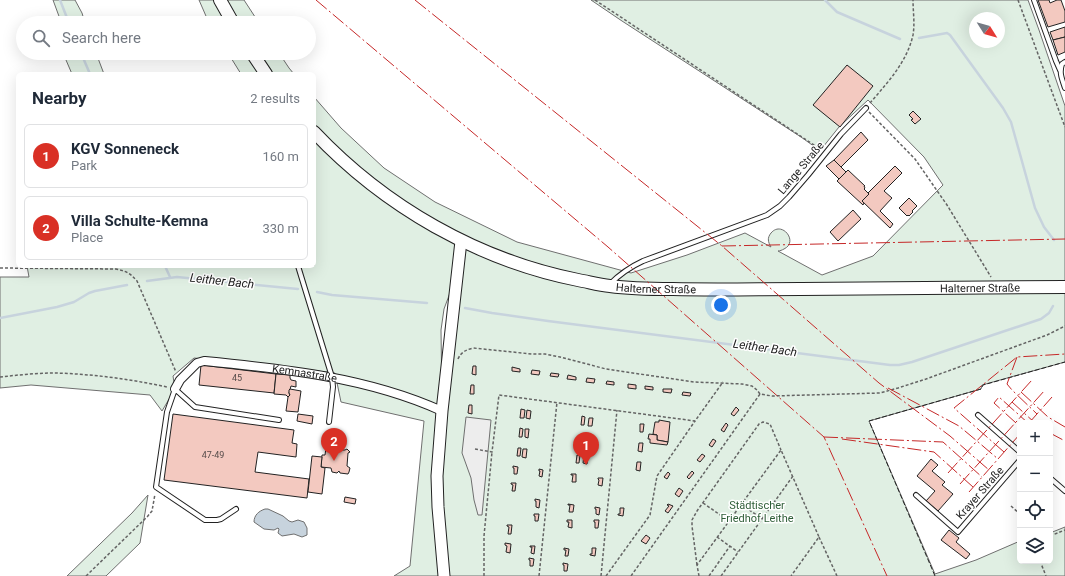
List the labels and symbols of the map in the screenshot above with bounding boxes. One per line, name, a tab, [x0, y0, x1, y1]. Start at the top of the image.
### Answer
north arrow	[969, 12, 1005, 48]
street label: Lange Straße	[775, 139, 827, 197]
water label: Leither Bach	[189, 271, 255, 291]
street label: Halterner Straße	[615, 280, 696, 296]
street label: Halterner Straße	[940, 281, 1020, 295]
your location	[711, 295, 731, 315]
water label: Leither Bach	[732, 337, 798, 359]
street label: Kemnastraße	[271, 362, 338, 385]
house number: 45	[232, 373, 242, 383]
pin: 2	[321, 428, 347, 461]
pin: 1	[573, 432, 599, 465]
house number: 47-49	[202, 450, 224, 460]
street label: Krayer Straße	[954, 464, 1007, 522]
park label: Städtischer Friedhof Leithe	[720, 499, 794, 525]

